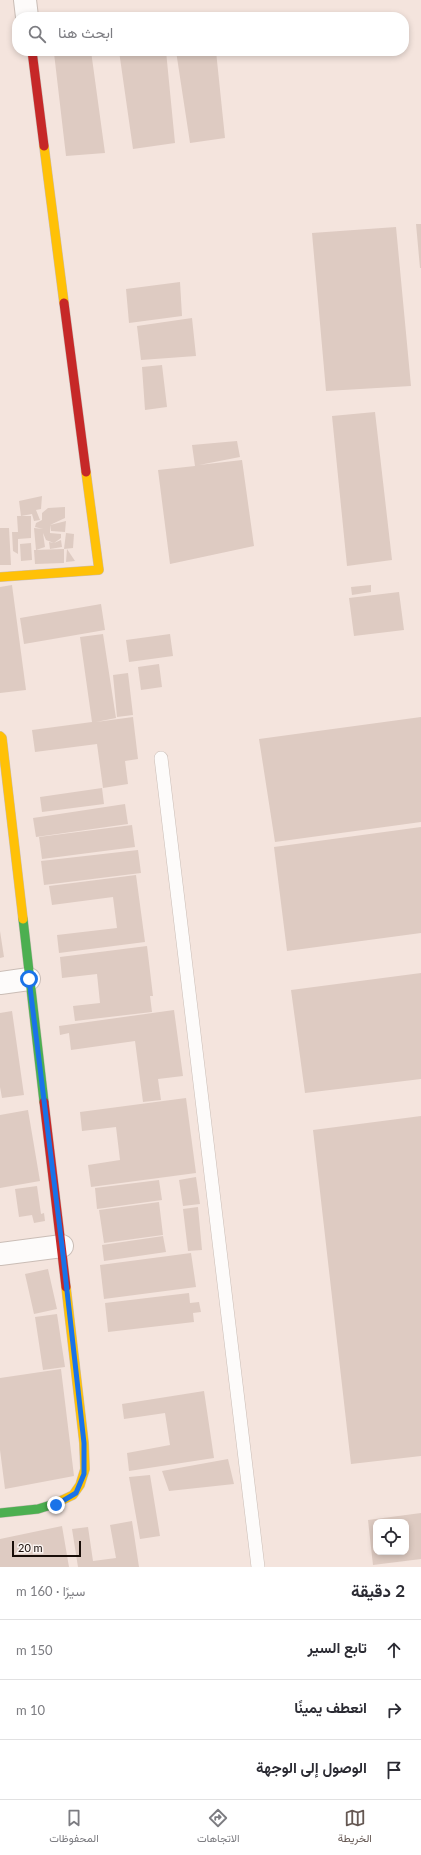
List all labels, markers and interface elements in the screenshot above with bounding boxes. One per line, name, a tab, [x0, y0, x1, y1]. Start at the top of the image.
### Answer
search box	[12, 12, 409, 56]
icon: search	[26, 23, 48, 45]
text: ابحث هنا	[58, 23, 113, 41]
route start	[20, 970, 38, 988]
route end	[47, 1496, 65, 1514]
map controls	[373, 1519, 409, 1555]
button: locate	[373, 1519, 409, 1555]
scale bar	[12, 1539, 81, 1558]
text: 20 m	[18, 1541, 43, 1554]
text: 2 دقيقة	[351, 1580, 405, 1601]
text: سيرًا · 160 m	[16, 1583, 85, 1599]
text: تابع السير	[307, 1638, 367, 1656]
icon: ahead	[383, 1639, 405, 1661]
text: 150 m	[16, 1642, 53, 1658]
text: انعطف يمينًا	[294, 1698, 367, 1716]
icon: right	[383, 1699, 405, 1721]
text: 10 m	[16, 1702, 45, 1718]
text: الوصول إلى الوجهة	[256, 1758, 367, 1776]
icon: arrive	[383, 1759, 405, 1781]
tab: المحفوظات	[49, 1807, 99, 1848]
tab: الاتجاهات	[197, 1807, 240, 1848]
tab: الخريطة	[338, 1807, 372, 1848]

